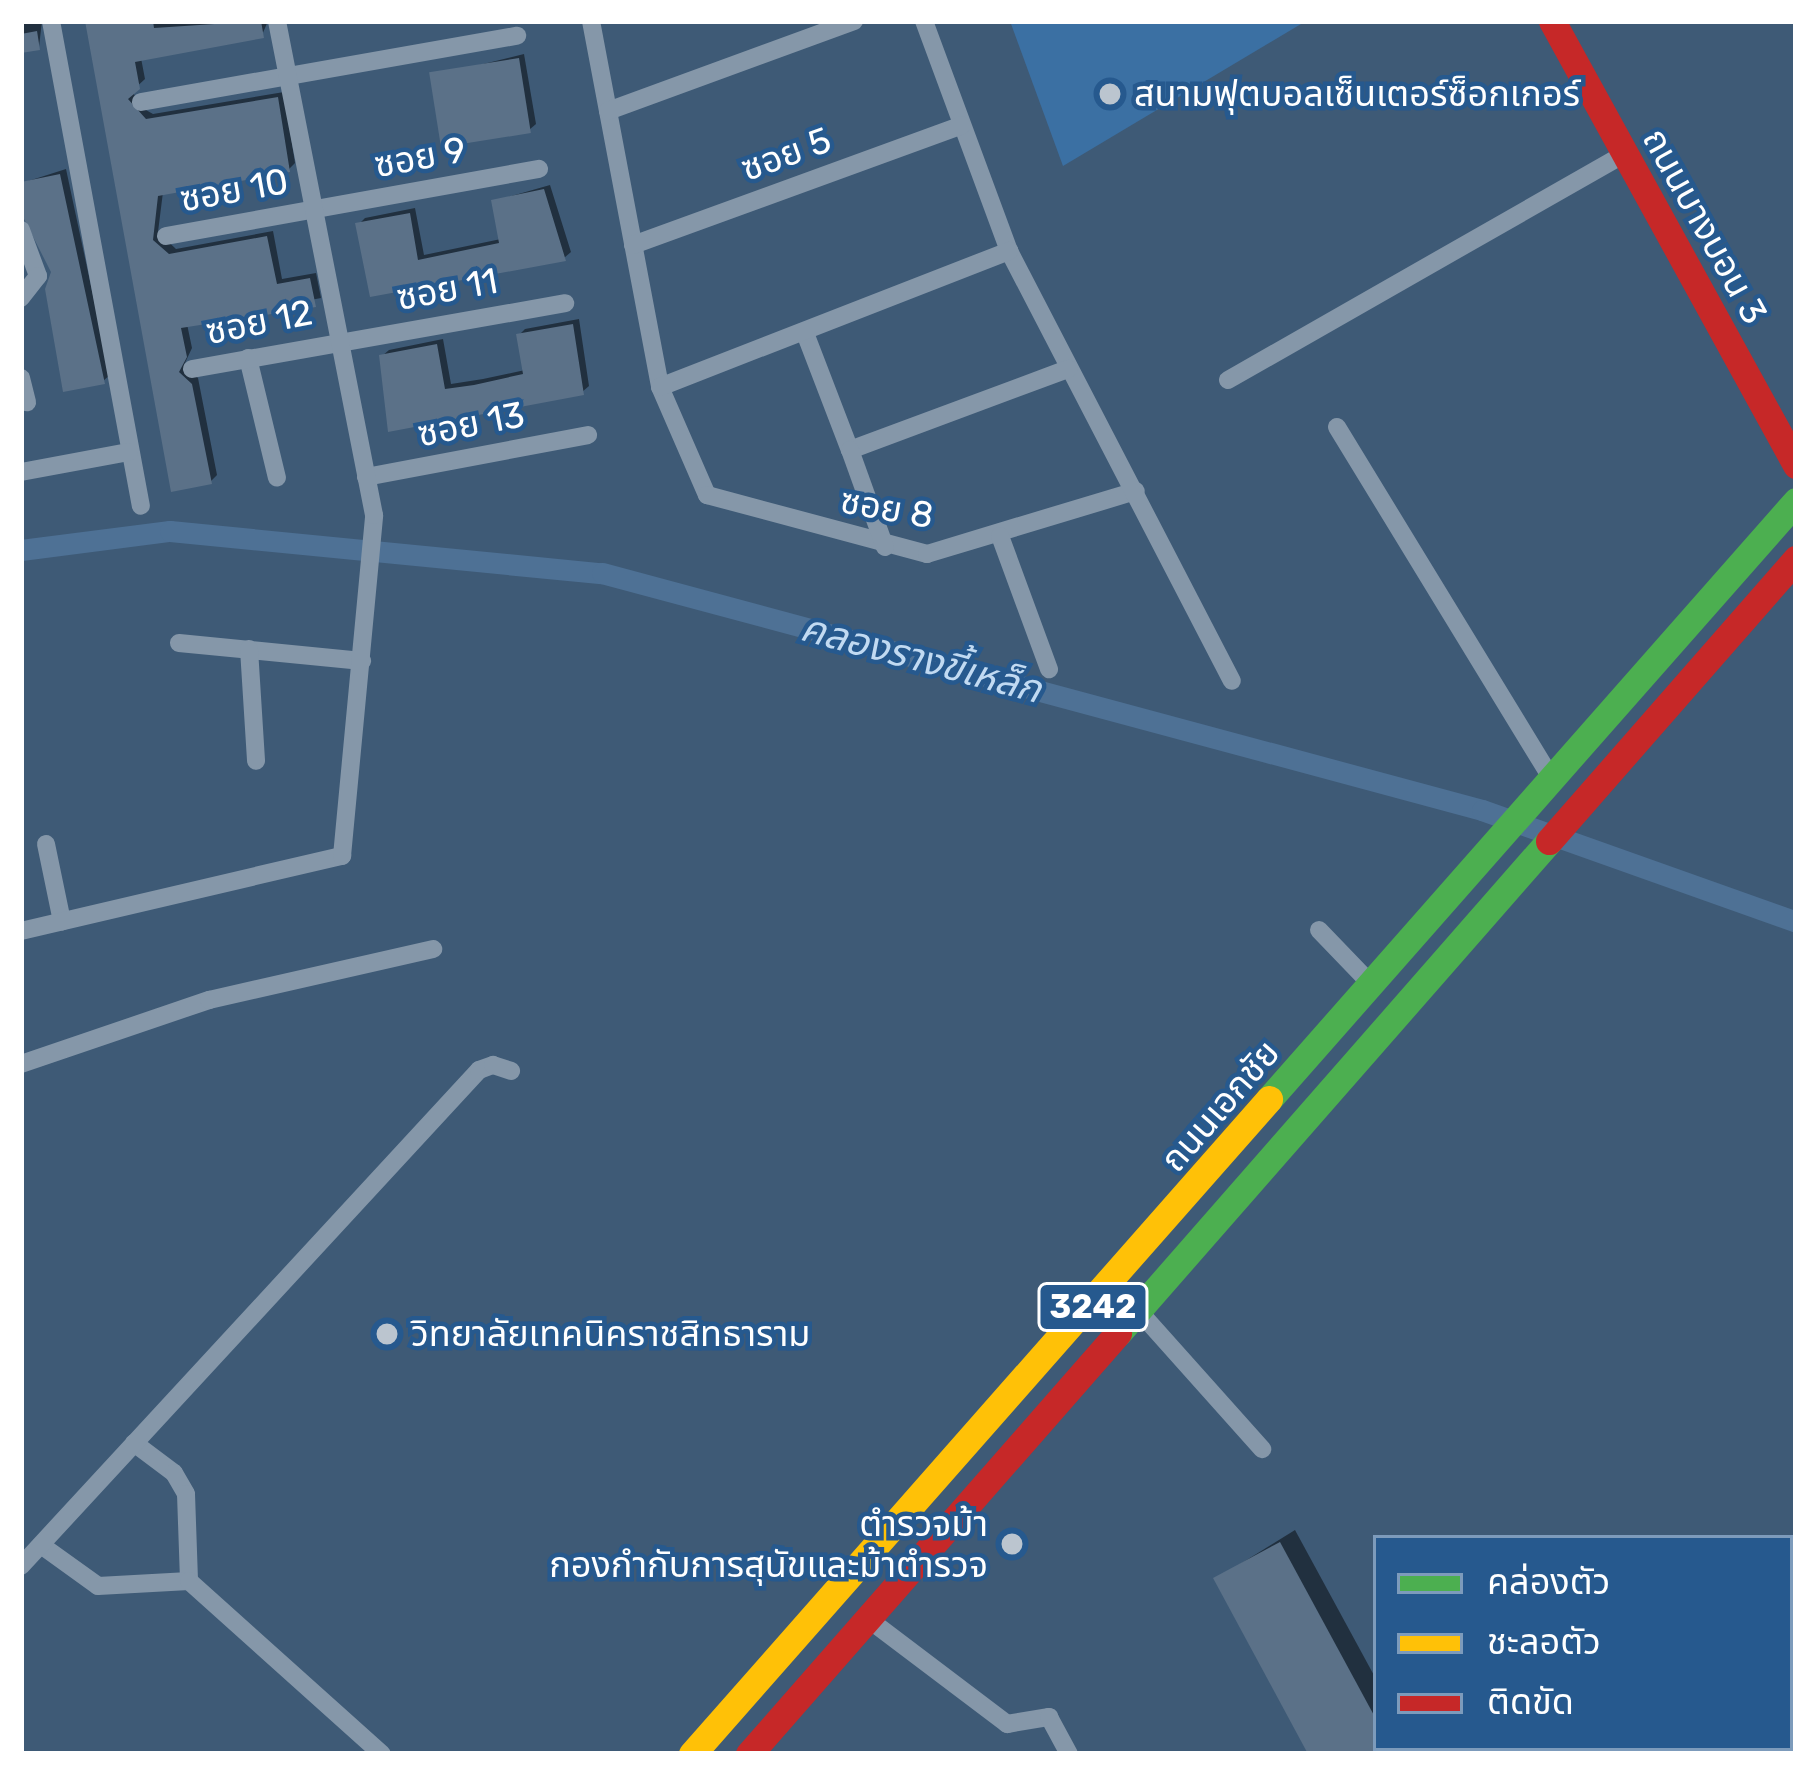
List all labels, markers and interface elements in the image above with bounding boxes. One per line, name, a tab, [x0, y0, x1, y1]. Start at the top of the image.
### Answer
place label: สนามฟุตบอลเซ็นเตอร์ซ็อกเกอร์	[1134, 72, 1580, 116]
marker: สนามฟุตบอลเซ็นเตอร์ซ็อกเกอร์	[1097, 81, 1123, 107]
street label: ซอย 5	[735, 118, 837, 190]
street label: ถนนบางบอน 3	[1634, 121, 1776, 331]
street label: ซอย 9	[371, 128, 469, 186]
street label: ซอย 10	[177, 159, 291, 221]
street label: ซอย 11	[393, 259, 501, 319]
street label: ซอย 12	[202, 291, 316, 353]
street label: ซอย 13	[414, 393, 528, 455]
street label: ซอย 8	[837, 479, 937, 537]
water label: คลองรางขี้เหล็ก	[796, 604, 1046, 714]
street label: ถนนเอกชัย	[1151, 1032, 1289, 1180]
road number: 3242	[1036, 1280, 1150, 1334]
place label: วิทยาลัยเทคนิคราชสิทธาราม	[411, 1312, 810, 1356]
marker: วิทยาลัยเทคนิคราชสิทธาราม	[374, 1321, 400, 1347]
place label: ตำรวจม้า กองกำกับการสุนัขและม้าตำรวจ	[549, 1501, 988, 1586]
marker: ตำรวจม้า กองกำกับการสุนัขและม้าตำรวจ	[999, 1531, 1025, 1557]
legend	[1373, 1535, 1793, 1751]
text: คล่องตัว	[1487, 1560, 1610, 1603]
text: ชะลอตัว	[1487, 1620, 1601, 1663]
text: ติดขัด	[1487, 1680, 1574, 1723]

